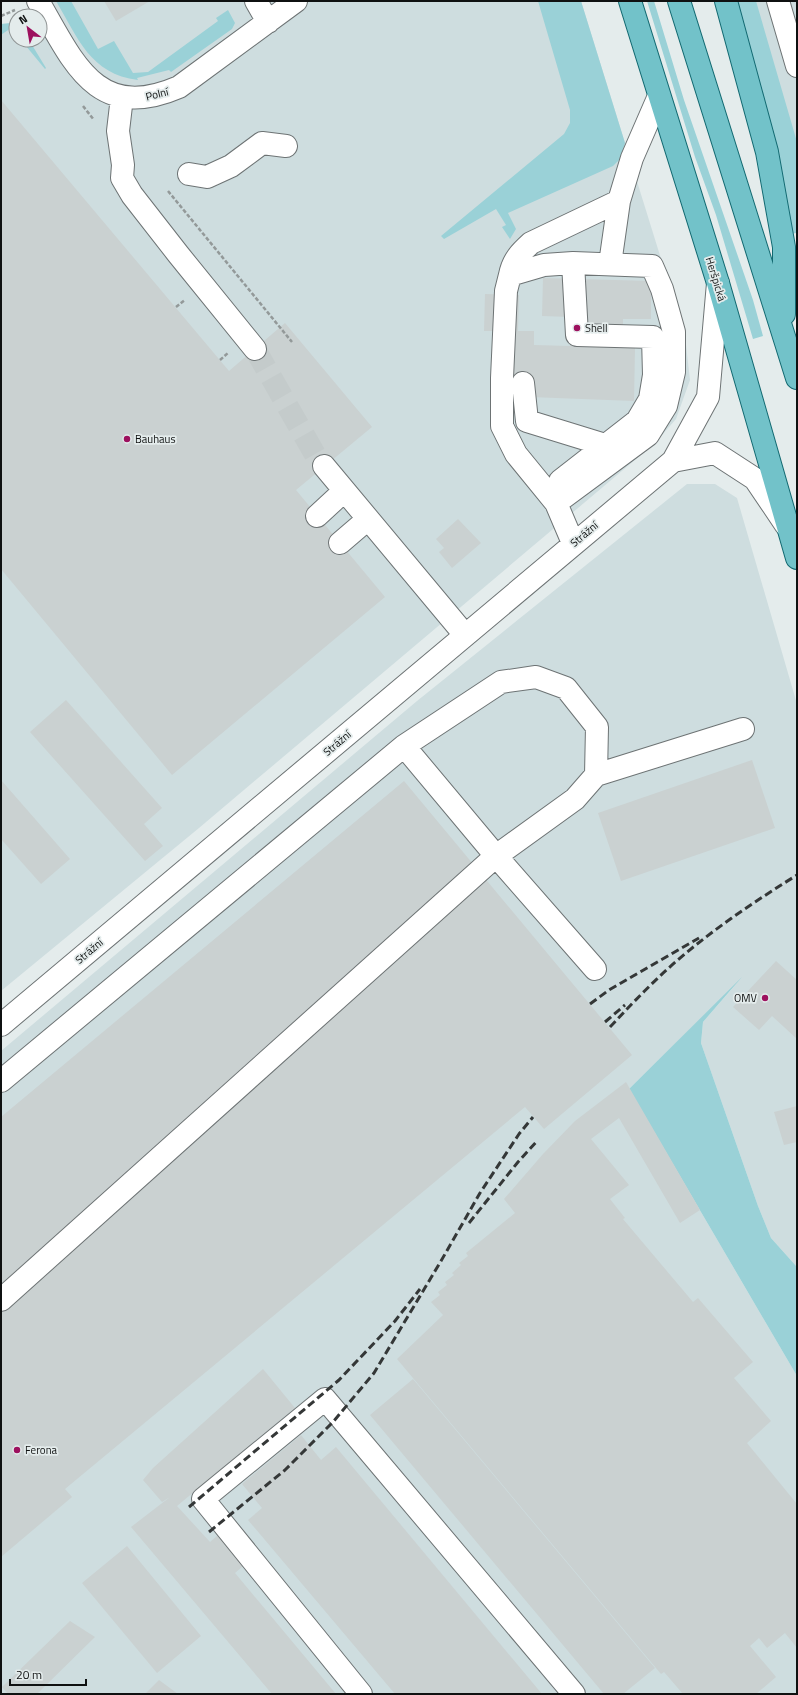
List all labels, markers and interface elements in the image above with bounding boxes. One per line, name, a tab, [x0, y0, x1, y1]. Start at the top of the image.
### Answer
north arrow	[8, 8, 48, 48]
text: N	[15, 11, 30, 28]
street label: Polní	[144, 83, 172, 105]
street label: Heršpická	[702, 255, 730, 304]
place label: Shell	[585, 320, 608, 336]
marker: Shell	[572, 323, 582, 333]
place label: Bauhaus	[135, 431, 176, 447]
marker: Bauhaus	[122, 434, 132, 444]
street label: Strážní	[566, 516, 603, 551]
street label: Strážní	[319, 725, 356, 760]
street label: Strážní	[71, 933, 108, 968]
place label: OMV	[734, 990, 758, 1006]
marker: OMV	[760, 993, 770, 1003]
place label: Ferona	[25, 1442, 58, 1458]
marker: Ferona	[12, 1445, 22, 1455]
scale bar	[10, 1661, 86, 1687]
text: 20 m	[16, 1665, 42, 1684]

